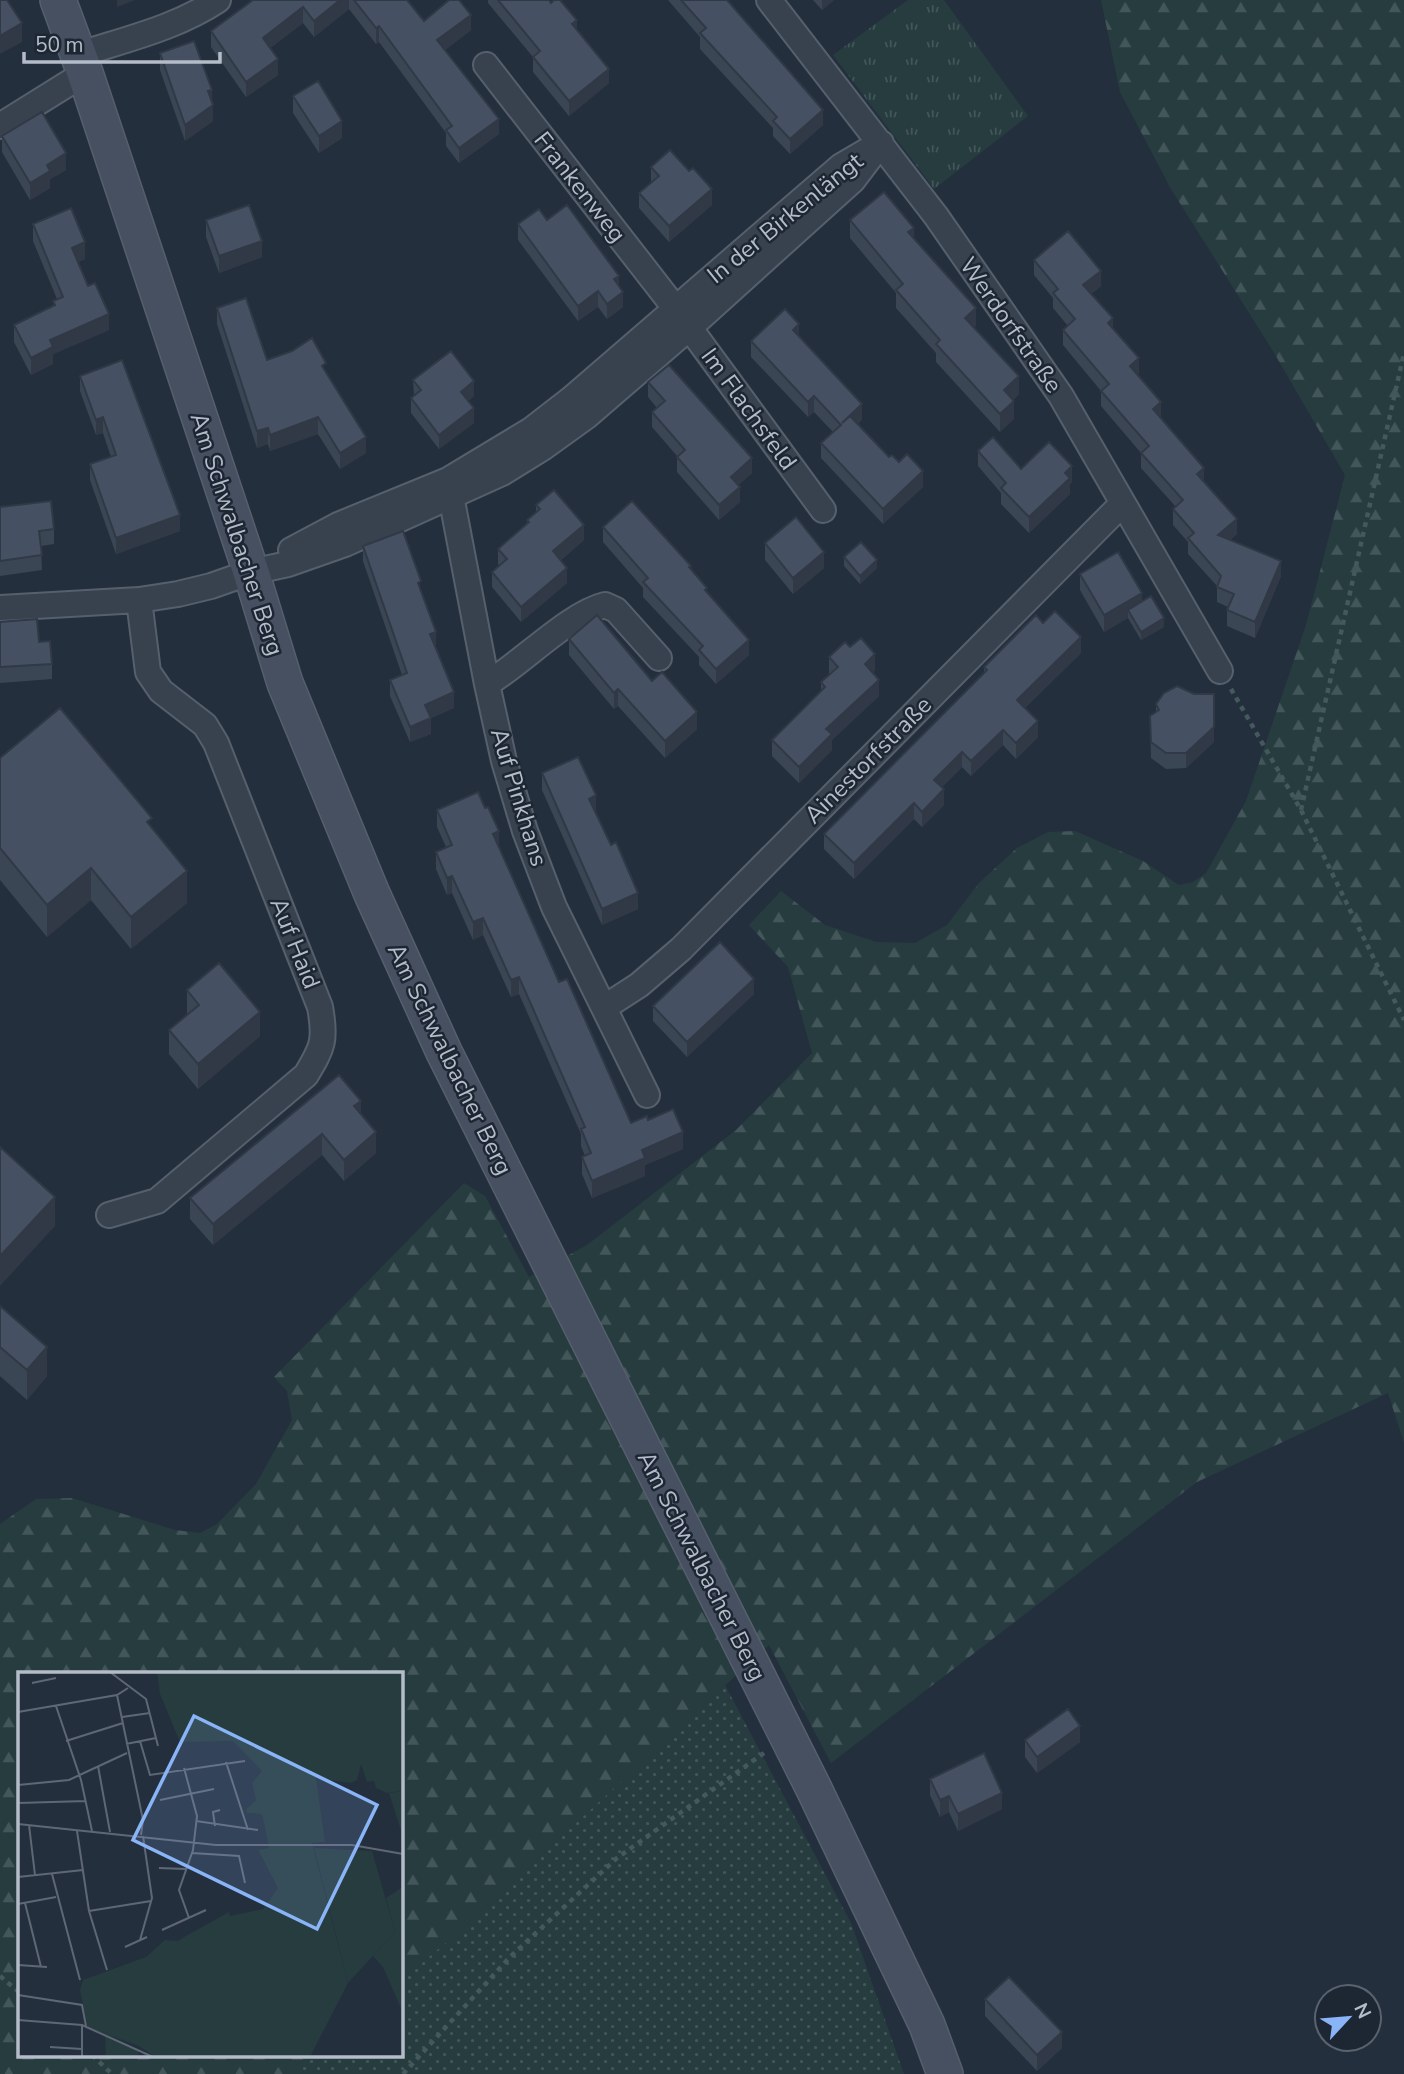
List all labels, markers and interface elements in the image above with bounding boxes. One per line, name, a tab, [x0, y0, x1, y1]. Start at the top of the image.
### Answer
scale bar	[24, 21, 220, 65]
text: 50 m	[35, 31, 84, 59]
street label: Frankenweg	[527, 125, 633, 249]
street label: In der Birkenlängt	[700, 145, 870, 291]
street label: Werdorfstraße	[952, 251, 1070, 399]
street label: Im Flachsfeld	[694, 342, 804, 476]
street label: Am Schwalbacher Berg	[183, 408, 291, 660]
street label: Ainestorfstraße	[797, 689, 939, 831]
street label: Auf Pinkhans	[483, 724, 555, 870]
street label: Auf Haid	[262, 893, 328, 993]
street label: Am Schwalbacher Berg	[380, 938, 520, 1180]
street label: Am Schwalbacher Berg	[630, 1446, 774, 1686]
inset map	[18, 1672, 402, 2056]
north arrow	[1313, 1983, 1383, 2053]
text: N	[1348, 1999, 1377, 2023]

